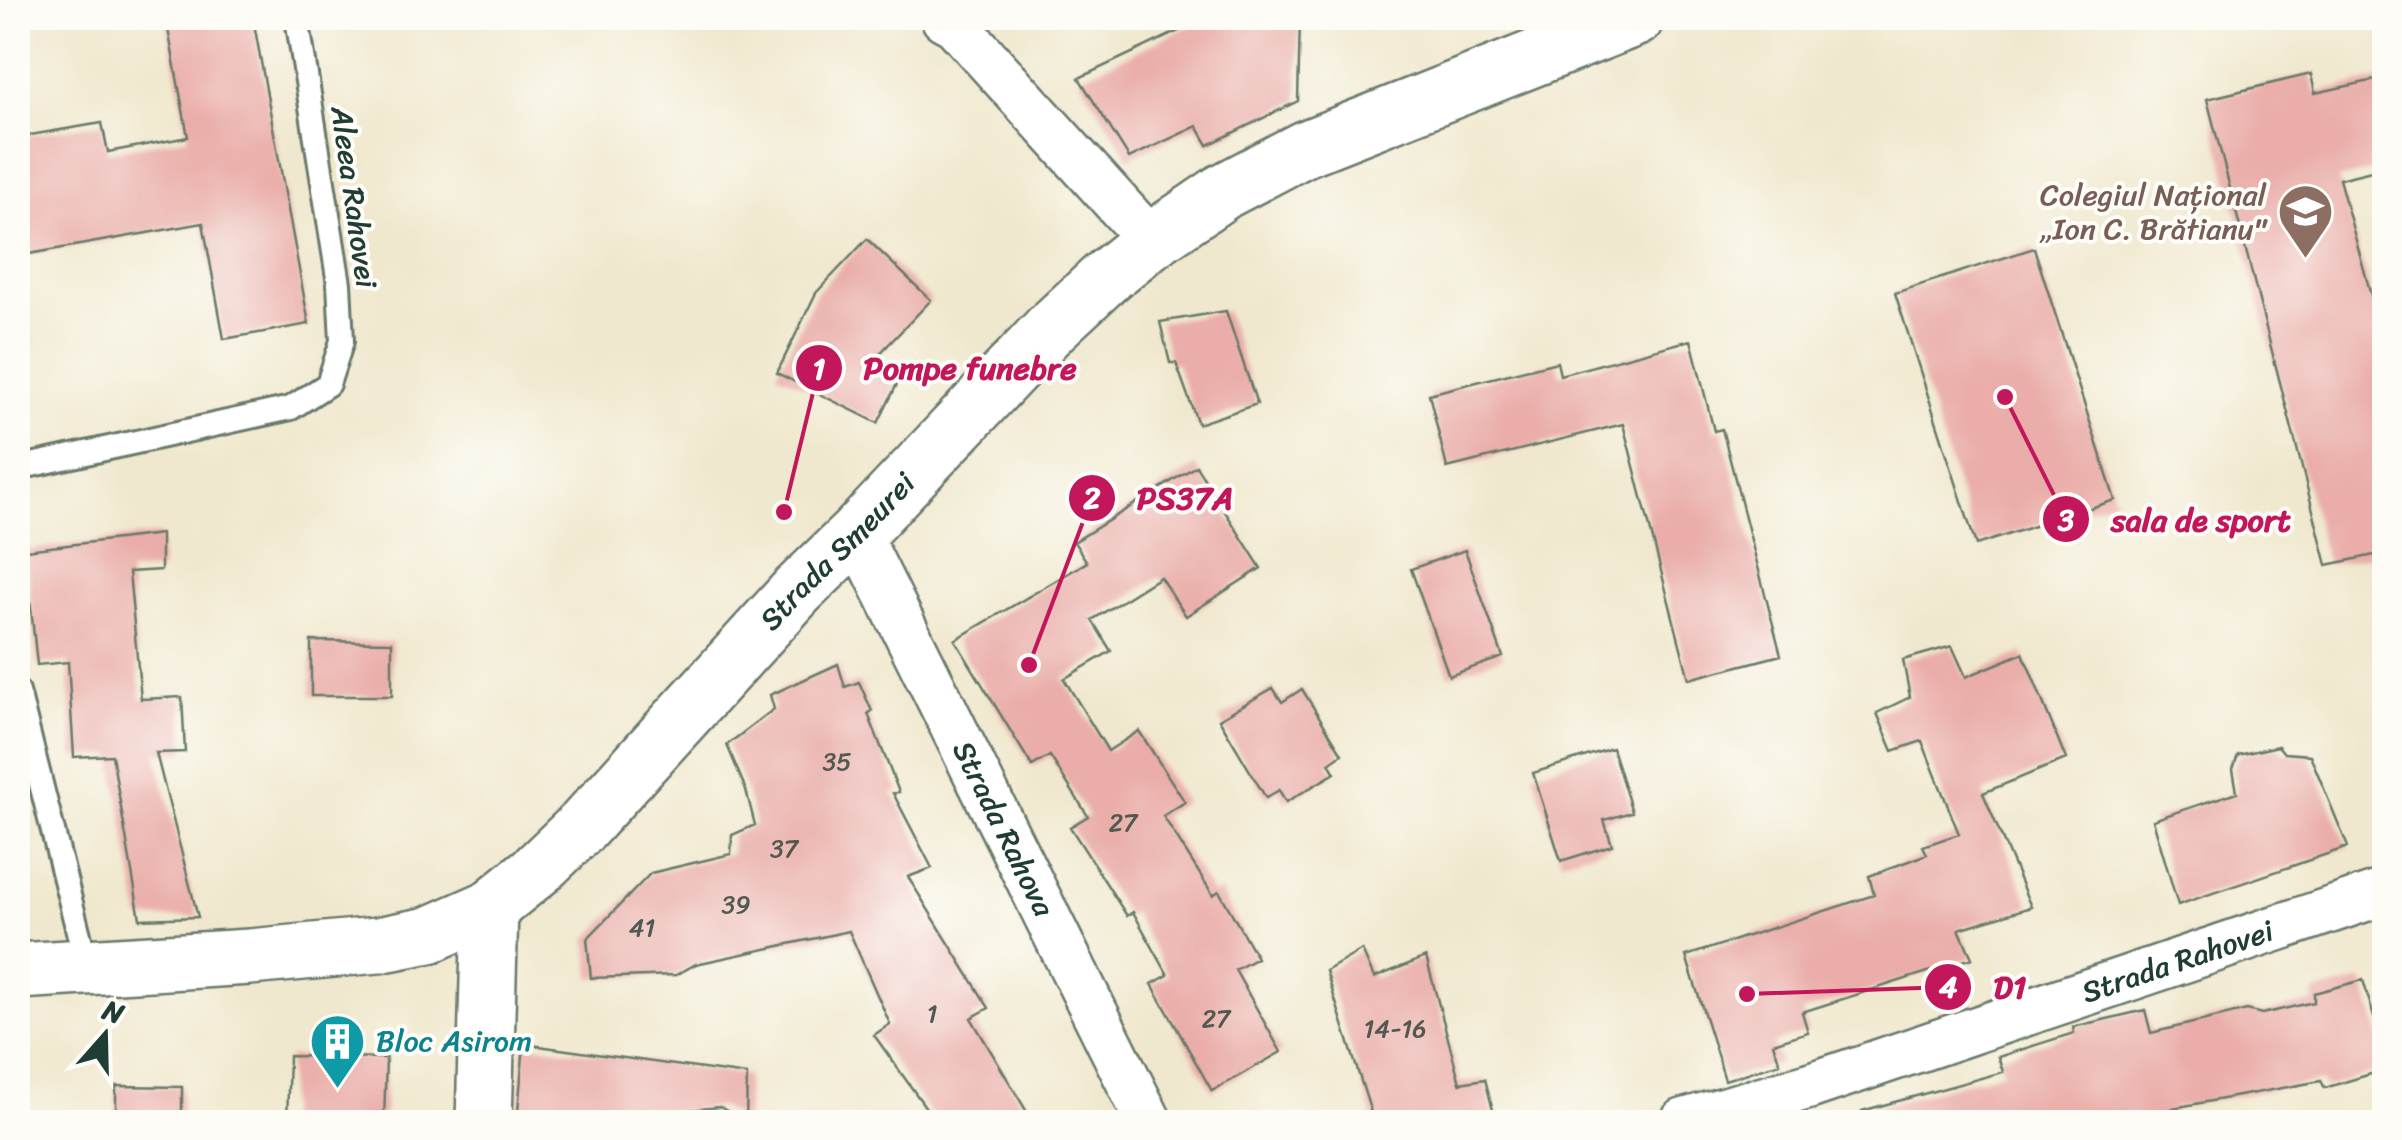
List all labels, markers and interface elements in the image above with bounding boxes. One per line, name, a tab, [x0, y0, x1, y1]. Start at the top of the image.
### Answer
street label: Aleea Rahovei	[314, 102, 394, 293]
place label: Colegiul Național „Ion C. Brătianu"	[2039, 168, 2268, 256]
school or university icon: Colegiul Național „Ion C. Brătianu"	[2275, 182, 2335, 261]
callout: Pompe funebre	[794, 337, 1096, 399]
text: Pompe funebre	[863, 340, 1077, 397]
text: 1	[813, 342, 826, 396]
street label: Strada Smeurei	[746, 459, 929, 644]
callout: PS37A	[1067, 467, 1254, 529]
text: PS37A	[1137, 470, 1233, 527]
text: 2	[1083, 471, 1101, 525]
callout: sala de sport	[2041, 488, 2311, 550]
text: sala de sport	[2110, 492, 2291, 549]
text: 3	[2057, 493, 2075, 547]
street label: Strada Rahova	[937, 731, 1071, 927]
house number: 35	[822, 739, 852, 784]
house number: 27	[1109, 800, 1139, 845]
house number: 37	[770, 826, 800, 871]
house number: 39	[721, 882, 751, 927]
street label: Strada Rahovei	[2074, 904, 2282, 1019]
house number: 41	[629, 905, 655, 950]
callout: D1	[1923, 956, 2046, 1018]
text: D1	[1994, 959, 2027, 1016]
text: 4	[1939, 960, 1958, 1014]
north arrow	[55, 985, 155, 1085]
text: N	[95, 985, 131, 1039]
house number: 1	[927, 991, 937, 1036]
house number: 27	[1202, 996, 1232, 1041]
house number: 14-16	[1364, 1006, 1426, 1051]
building icon: Bloc Asirom	[307, 1011, 367, 1090]
place label: Bloc Asirom	[376, 1014, 532, 1068]

